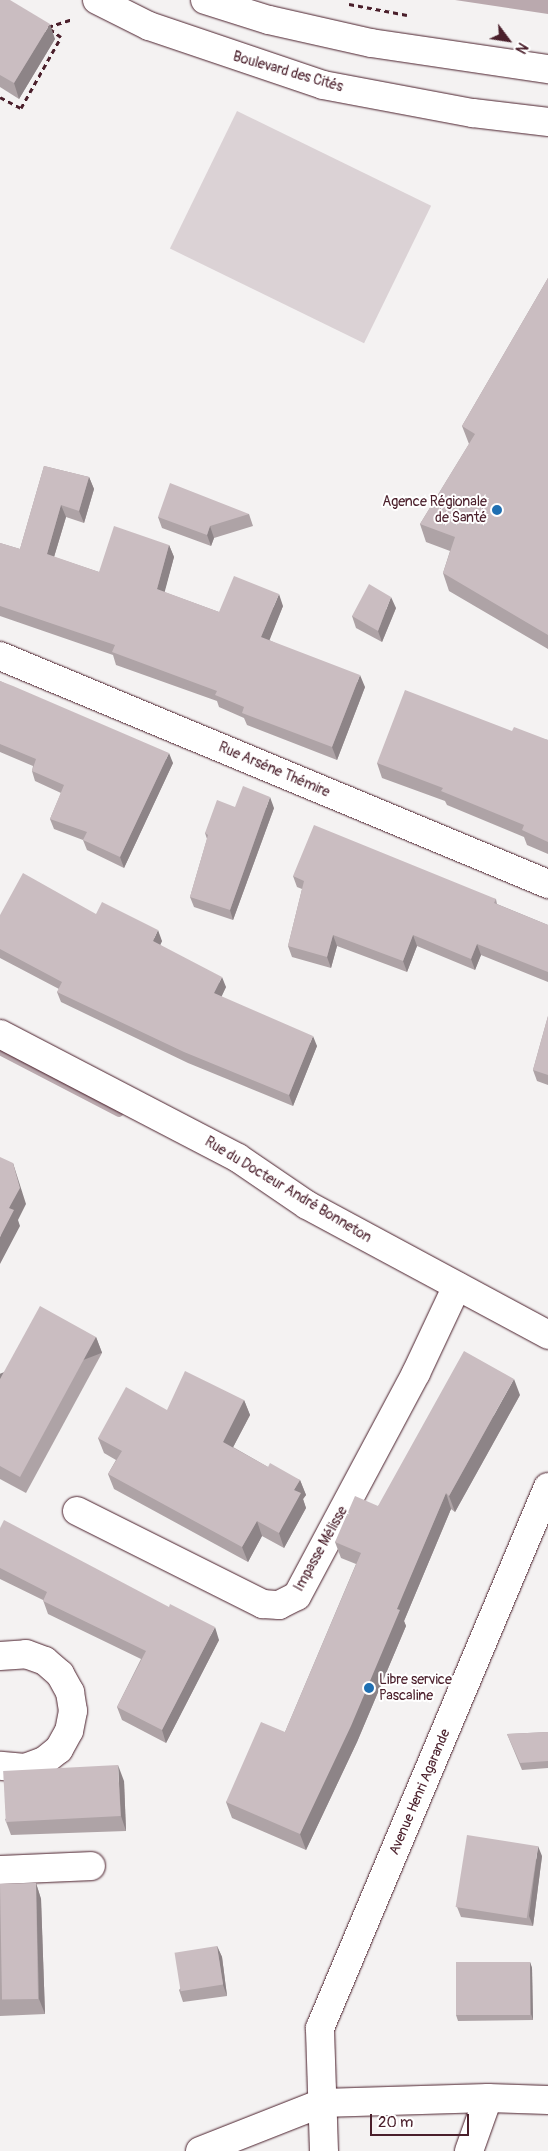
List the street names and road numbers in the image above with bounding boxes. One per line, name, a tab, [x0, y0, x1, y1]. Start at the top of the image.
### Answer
street label: Boulevard des Cités	[231, 48, 345, 96]
street label: Rue Arséne Thémire	[216, 739, 332, 801]
street label: Rue du Docteur André Bonneton	[202, 1134, 374, 1246]
street label: Impasse Mélisse	[291, 1504, 351, 1594]
street label: Avenue Henri Agarande	[386, 1727, 454, 1857]

